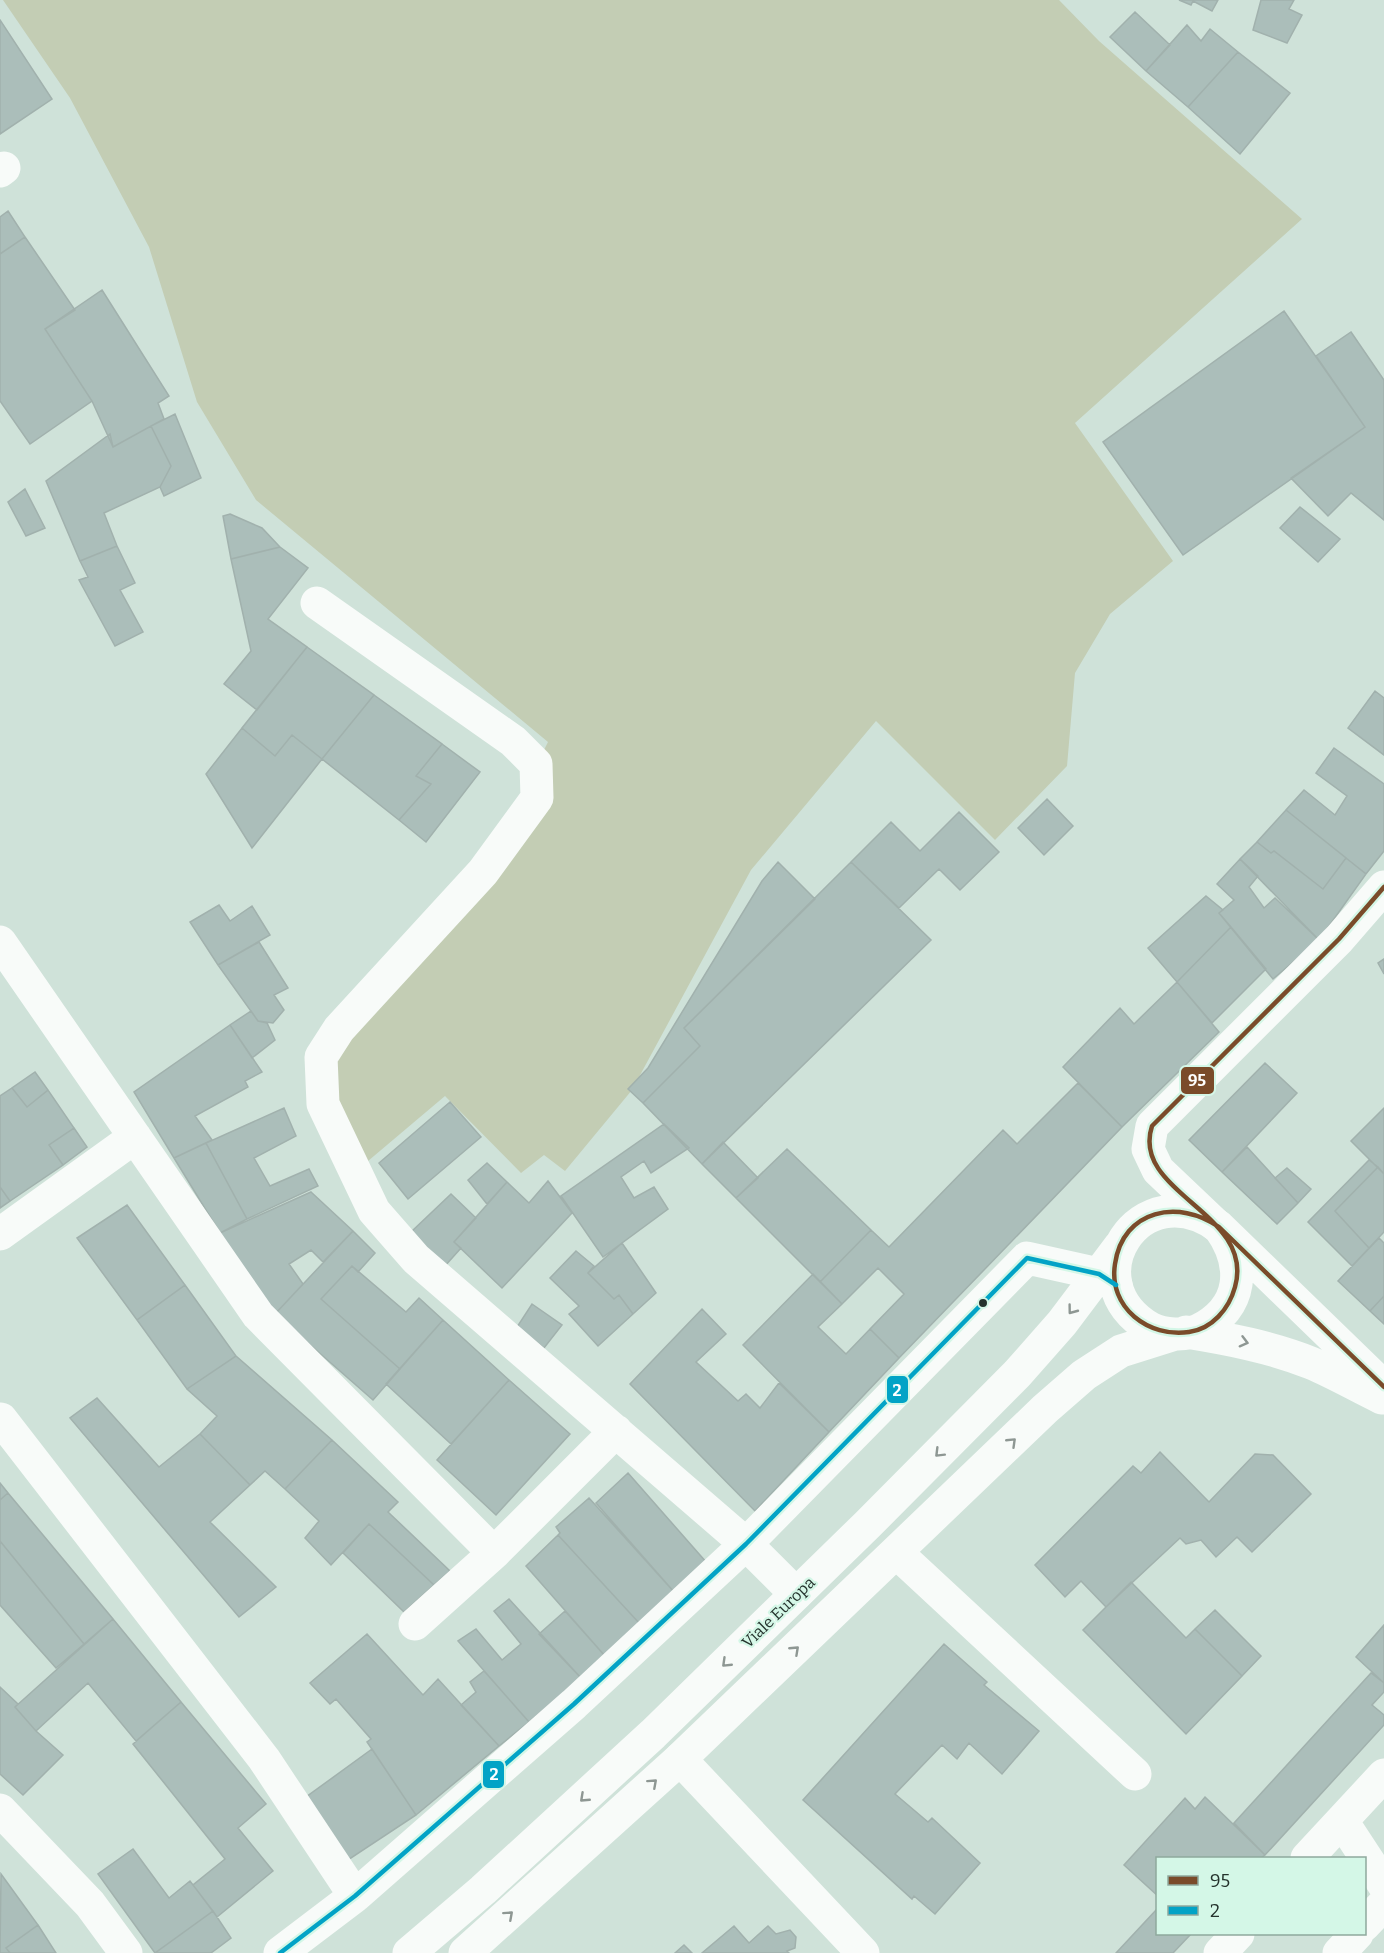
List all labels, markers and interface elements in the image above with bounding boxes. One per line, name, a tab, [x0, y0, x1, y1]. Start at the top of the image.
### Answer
line badge: 95	[1180, 1066, 1215, 1095]
text: 95	[1188, 1071, 1206, 1090]
unlabelled marker	[977, 1297, 989, 1309]
one-way arrow	[1068, 1303, 1079, 1314]
one-way arrow	[1238, 1335, 1248, 1348]
line badge: 2	[886, 1375, 909, 1404]
text: 2	[892, 1381, 902, 1400]
one-way arrow	[1004, 1438, 1015, 1449]
one-way arrow	[935, 1446, 946, 1456]
street label: Viale Europa	[738, 1573, 819, 1652]
one-way arrow	[789, 1646, 799, 1657]
one-way arrow	[722, 1656, 733, 1667]
line badge: 2	[482, 1760, 505, 1789]
text: 2	[489, 1765, 499, 1784]
one-way arrow	[647, 1779, 657, 1790]
one-way arrow	[580, 1790, 591, 1801]
legend	[1156, 1857, 1366, 1935]
text: 95	[1210, 1870, 1230, 1892]
text: 2	[1210, 1900, 1220, 1922]
one-way arrow	[503, 1911, 513, 1922]

